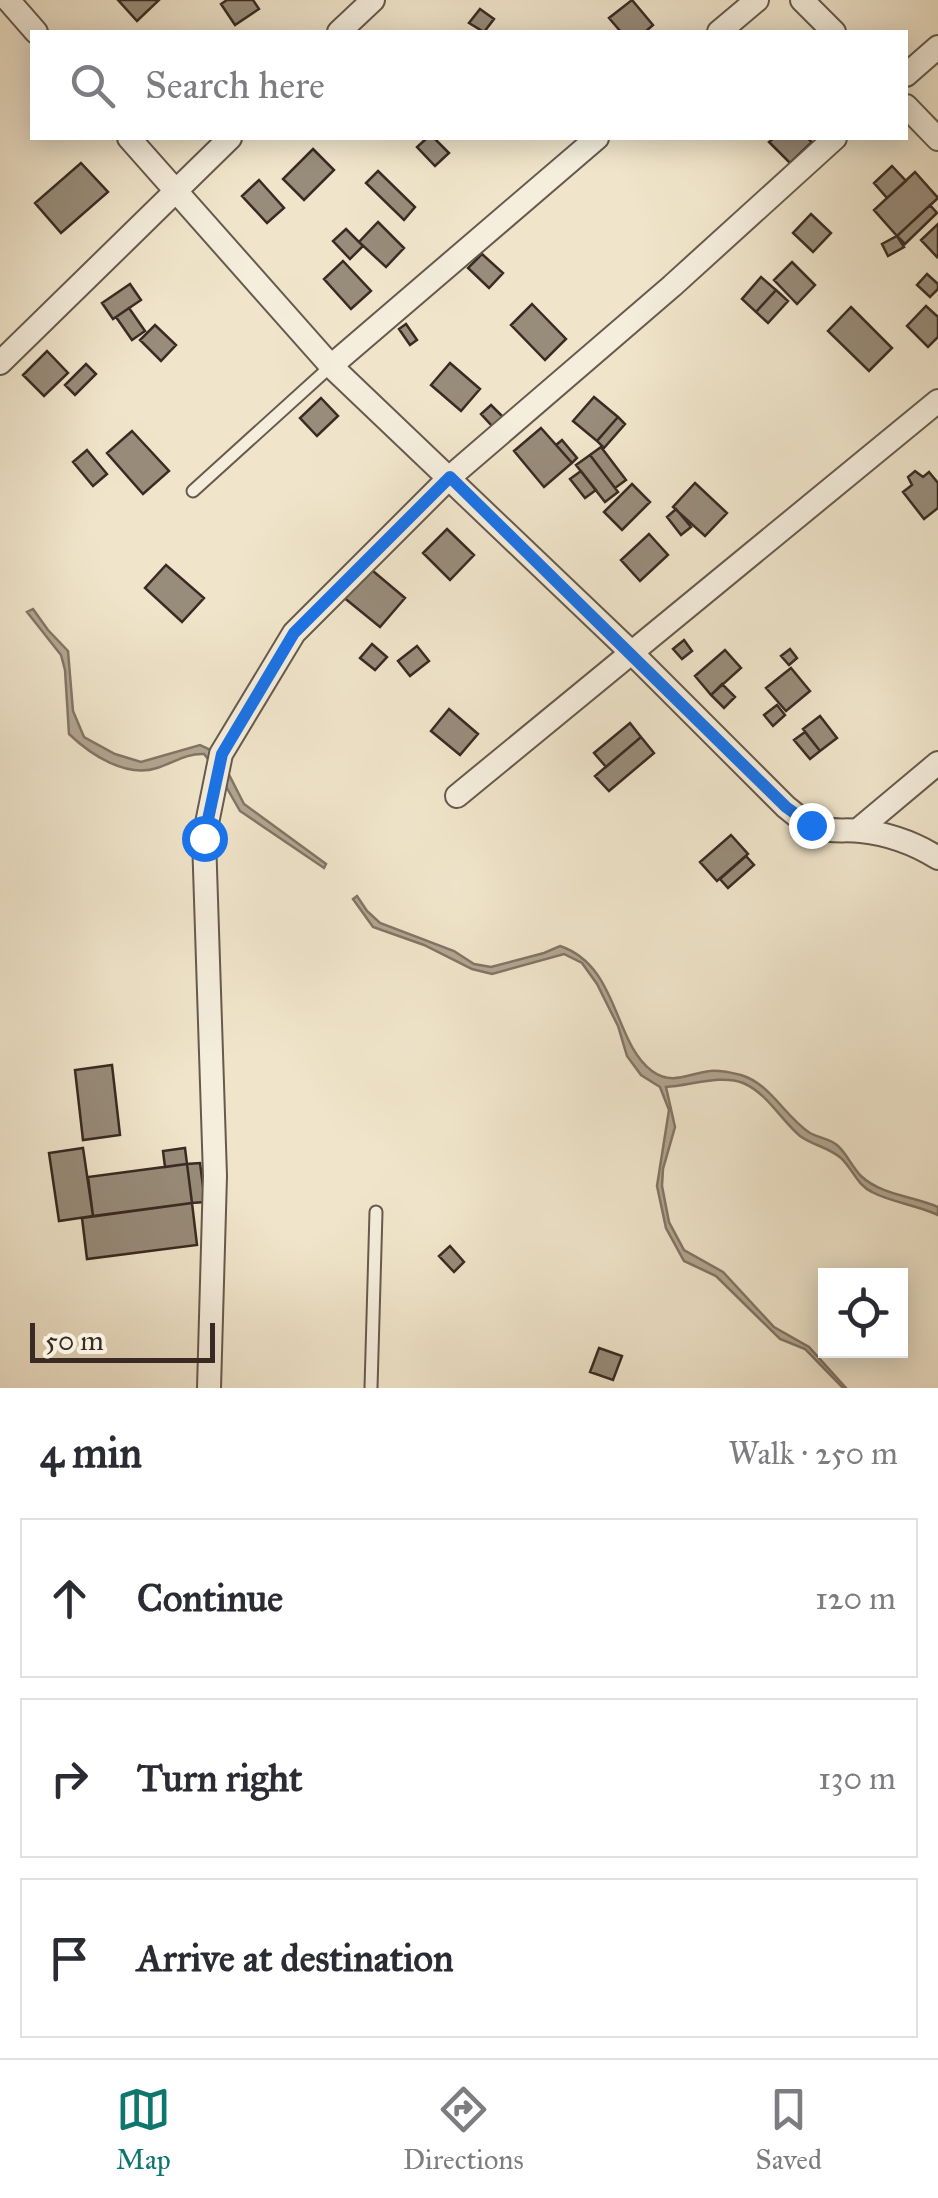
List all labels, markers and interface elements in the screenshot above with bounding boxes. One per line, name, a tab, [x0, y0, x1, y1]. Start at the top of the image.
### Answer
search box	[30, 30, 908, 140]
icon: search	[65, 58, 120, 113]
text: Search here	[145, 62, 325, 108]
route end	[789, 803, 835, 849]
route start	[182, 816, 228, 862]
map controls	[818, 1268, 908, 1358]
button: locate	[818, 1268, 908, 1358]
scale bar	[30, 1318, 215, 1362]
text: 50 m	[45, 1323, 104, 1358]
text: 4 min	[40, 1427, 142, 1479]
text: Walk · 250 m	[729, 1434, 898, 1473]
icon: ahead	[42, 1571, 97, 1626]
text: Continue	[137, 1575, 283, 1621]
text: 120 m	[815, 1579, 896, 1618]
icon: right	[42, 1751, 97, 1806]
text: Turn right	[137, 1755, 303, 1801]
text: 130 m	[818, 1759, 896, 1798]
icon: arrive	[42, 1931, 97, 1986]
text: Arrive at destination	[137, 1935, 454, 1981]
tab: Map	[116, 2082, 171, 2177]
tab: Directions	[403, 2082, 524, 2177]
tab: Saved	[756, 2082, 822, 2177]

